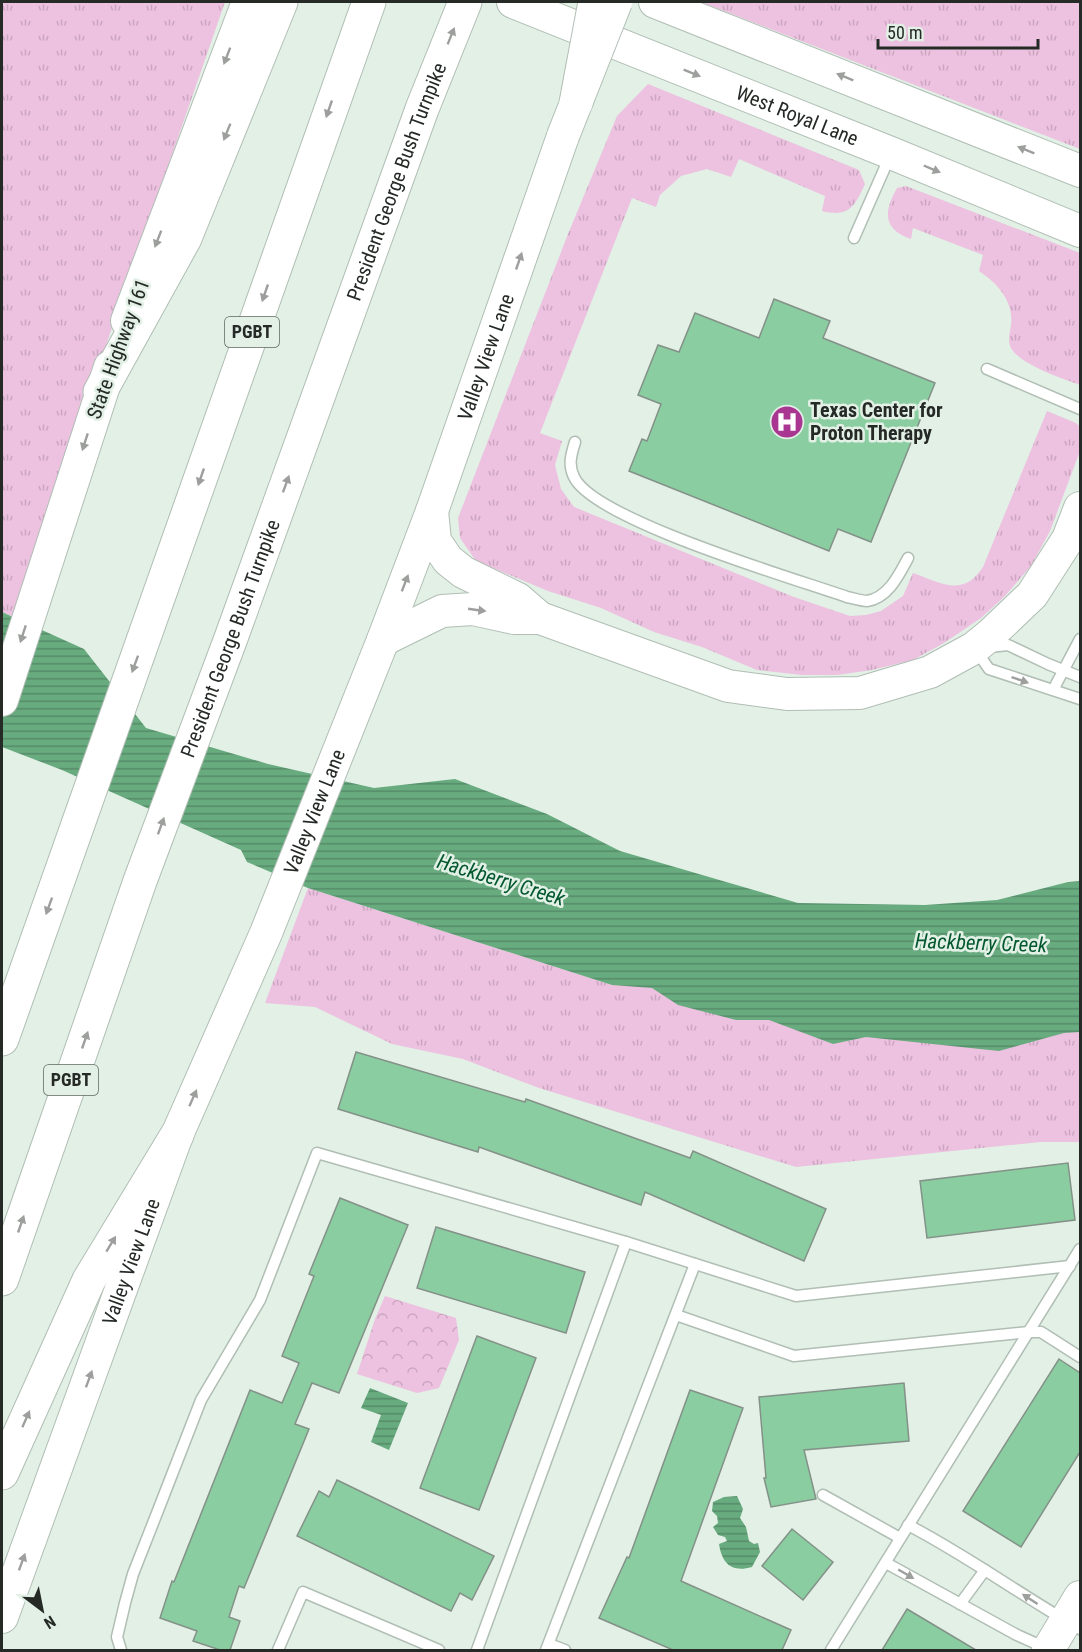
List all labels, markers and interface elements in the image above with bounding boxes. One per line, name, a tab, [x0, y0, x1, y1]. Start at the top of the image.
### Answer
scale bar	[878, 12, 1038, 50]
text: 50 m	[887, 22, 922, 43]
one-way arrow	[447, 27, 456, 45]
one-way arrow	[222, 47, 231, 65]
street label: President George Bush Turnpike	[342, 59, 451, 304]
one-way arrow	[683, 69, 701, 78]
one-way arrow	[836, 72, 854, 81]
street label: West Royal Lane	[733, 80, 862, 151]
one-way arrow	[324, 101, 334, 119]
one-way arrow	[222, 124, 232, 142]
one-way arrow	[1017, 144, 1035, 154]
one-way arrow	[923, 164, 941, 174]
one-way arrow	[153, 230, 163, 248]
one-way arrow	[515, 252, 525, 270]
street label: State Highway 161	[82, 276, 154, 422]
one-way arrow	[260, 285, 269, 303]
street label: Valley View Lane	[453, 291, 519, 424]
road number: PGBT	[225, 317, 279, 347]
place label: Texas Center for Proton Therapy	[810, 398, 943, 445]
hospital icon: Texas Center for Proton Therapy	[769, 404, 805, 440]
one-way arrow	[80, 433, 89, 451]
one-way arrow	[195, 469, 205, 487]
one-way arrow	[282, 475, 292, 493]
street label: President George Bush Turnpike	[175, 516, 285, 761]
one-way arrow	[400, 574, 410, 592]
one-way arrow	[467, 606, 486, 615]
one-way arrow	[18, 625, 28, 643]
one-way arrow	[129, 655, 139, 673]
one-way arrow	[1011, 675, 1029, 685]
street label: Valley View Lane	[279, 746, 350, 878]
one-way arrow	[157, 817, 166, 835]
water label: Hackberry Creek	[434, 849, 569, 911]
one-way arrow	[43, 897, 53, 915]
water label: Hackberry Creek	[914, 929, 1048, 957]
one-way arrow	[81, 1031, 90, 1049]
road number: PGBT	[44, 1065, 98, 1095]
one-way arrow	[189, 1089, 198, 1107]
street label: Valley View Lane	[97, 1195, 165, 1328]
one-way arrow	[16, 1215, 26, 1233]
one-way arrow	[105, 1236, 116, 1252]
one-way arrow	[84, 1370, 94, 1388]
one-way arrow	[21, 1411, 30, 1428]
one-way arrow	[17, 1553, 27, 1571]
one-way arrow	[898, 1569, 915, 1579]
north arrow	[12, 1580, 72, 1640]
one-way arrow	[1022, 1594, 1038, 1605]
text: N	[40, 1612, 59, 1633]

